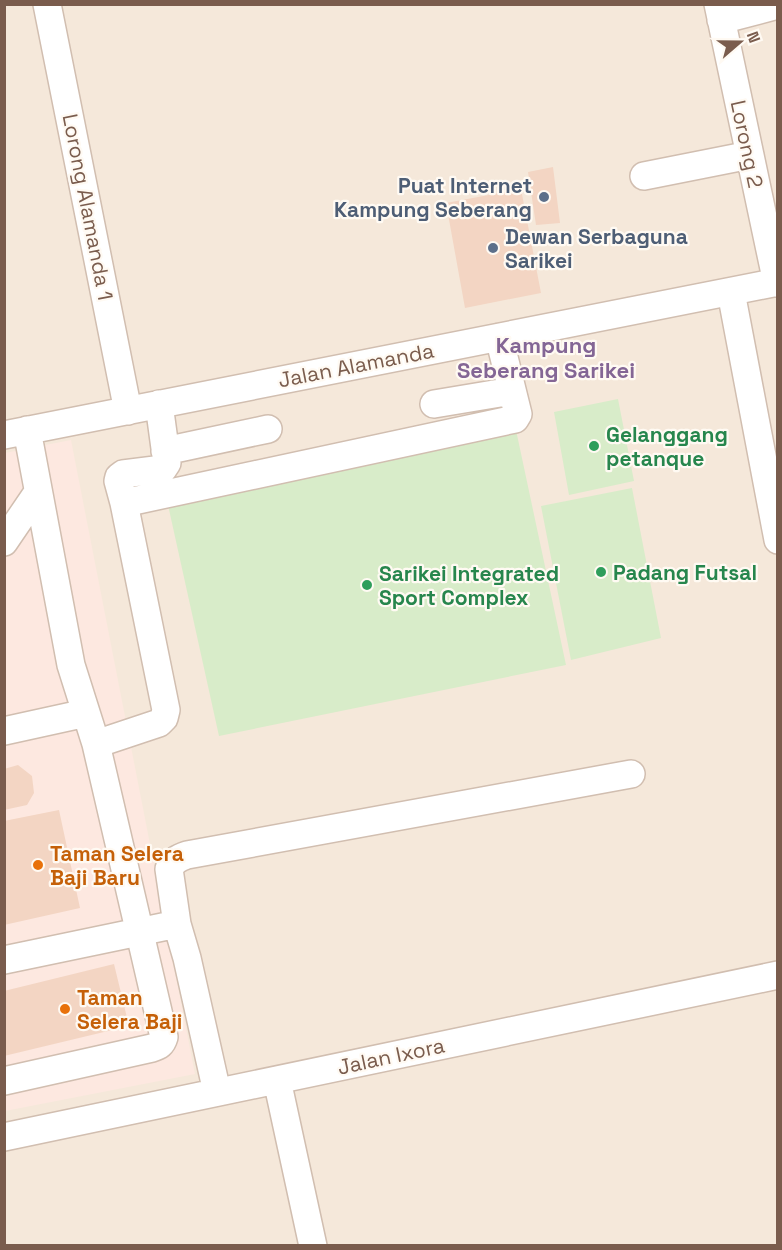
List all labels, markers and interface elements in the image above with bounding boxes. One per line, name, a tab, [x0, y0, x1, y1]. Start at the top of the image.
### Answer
north arrow	[710, 12, 770, 72]
text: N	[742, 28, 765, 46]
street label: Lorong 2	[725, 98, 769, 190]
street label: Lorong Alamanda 1	[57, 111, 119, 303]
place label: Puat Internet Kampung Seberang	[334, 172, 532, 223]
marker: Puat Internet Kampung Seberang	[537, 190, 551, 204]
place label: Dewan Serbaguna Sarikei	[505, 223, 688, 274]
marker: Dewan Serbaguna Sarikei	[486, 241, 500, 255]
district label: Kampung Seberang Sarikei	[457, 331, 635, 384]
street label: Jalan Alamanda	[276, 337, 436, 393]
place label: Gelanggang petanque	[606, 421, 728, 472]
marker: Gelanggang petanque	[587, 439, 601, 453]
place label: Padang Futsal	[613, 559, 757, 586]
place label: Sarikei Integrated Sport Complex	[379, 560, 559, 611]
marker: Padang Futsal	[594, 565, 608, 579]
marker: Sarikei Integrated Sport Complex	[360, 578, 374, 592]
place label: Taman Selera Baji Baru	[50, 840, 184, 891]
marker: Taman Selera Baji Baru	[31, 858, 45, 872]
place label: Taman Selera Baji	[77, 984, 182, 1035]
marker: Taman Selera Baji	[58, 1002, 72, 1016]
street label: Jalan Ixora	[335, 1031, 447, 1081]

